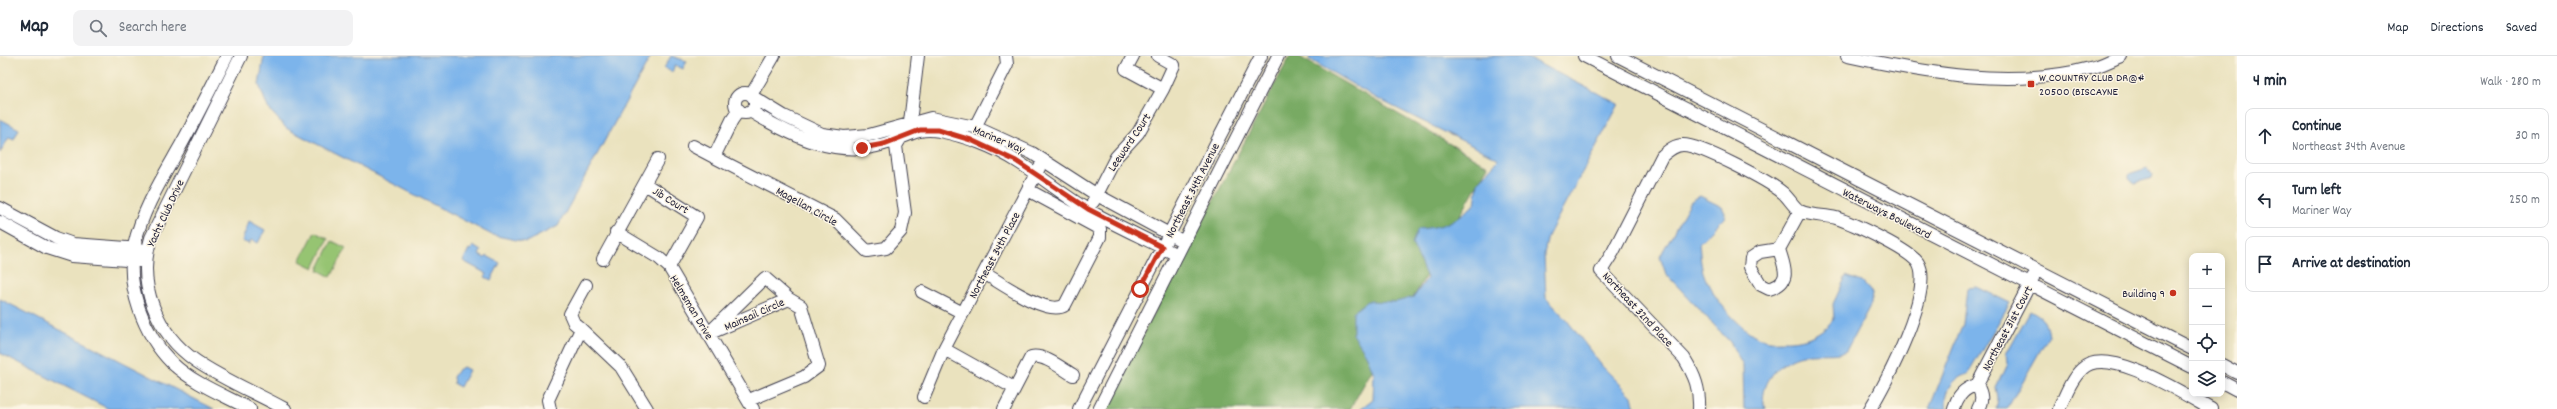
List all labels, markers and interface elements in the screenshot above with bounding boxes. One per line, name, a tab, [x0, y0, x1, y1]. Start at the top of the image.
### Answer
search box	[73, 10, 353, 46]
text: Map	[20, 14, 49, 41]
icon: search	[87, 17, 109, 39]
text: Search here	[119, 17, 187, 39]
text: Map	[2387, 18, 2409, 38]
text: Directions	[2431, 18, 2484, 38]
text: Saved	[2506, 18, 2537, 38]
place label: W COUNTRY CLUB DR@# 20500 (BISCAYNE	[2039, 70, 2145, 101]
text: 4 min	[2253, 70, 2287, 94]
text: Walk · 280 m	[2480, 73, 2541, 92]
marker: W COUNTRY CLUB DR@# 20500 (BISCAYNE	[2026, 79, 2036, 89]
street label: Leeward Court	[1104, 110, 1156, 175]
text: Continue	[2292, 116, 2341, 138]
street label: Mariner Way	[970, 122, 1028, 159]
icon: ahead	[2254, 125, 2276, 147]
text: 30 m	[2515, 127, 2540, 146]
text: Northeast 34th Avenue	[2292, 138, 2405, 157]
route end	[853, 139, 871, 157]
street label: Northeast 34th Avenue	[1162, 140, 1225, 241]
street label: Yacht Club Drive	[143, 177, 189, 250]
text: Turn left	[2292, 180, 2341, 202]
street label: Magellan Circle	[772, 183, 840, 231]
street label: Jib Court	[649, 184, 692, 219]
street label: Waterways Boulevard	[1839, 185, 1934, 244]
icon: left	[2254, 189, 2276, 211]
text: 250 m	[2509, 191, 2540, 210]
text: Mariner Way	[2292, 202, 2351, 221]
street label: Northeast 34th Place	[965, 209, 1025, 302]
map controls	[2189, 253, 2225, 397]
button: +	[2189, 253, 2225, 289]
icon: arrive	[2254, 253, 2276, 275]
text: Arrive at destination	[2292, 253, 2410, 275]
street label: Northeast 32nd Place	[1598, 269, 1676, 351]
street label: Helmsman Drive	[665, 272, 717, 343]
route start	[1131, 280, 1149, 298]
street label: Northeast 31st Court	[1979, 283, 2038, 374]
place label: Building 9	[2122, 286, 2165, 303]
marker: Building 9	[2168, 288, 2178, 298]
button: −	[2189, 289, 2225, 325]
street label: Mainsail Circle	[722, 295, 787, 336]
button: locate	[2189, 325, 2225, 361]
button: layers	[2189, 361, 2225, 397]

